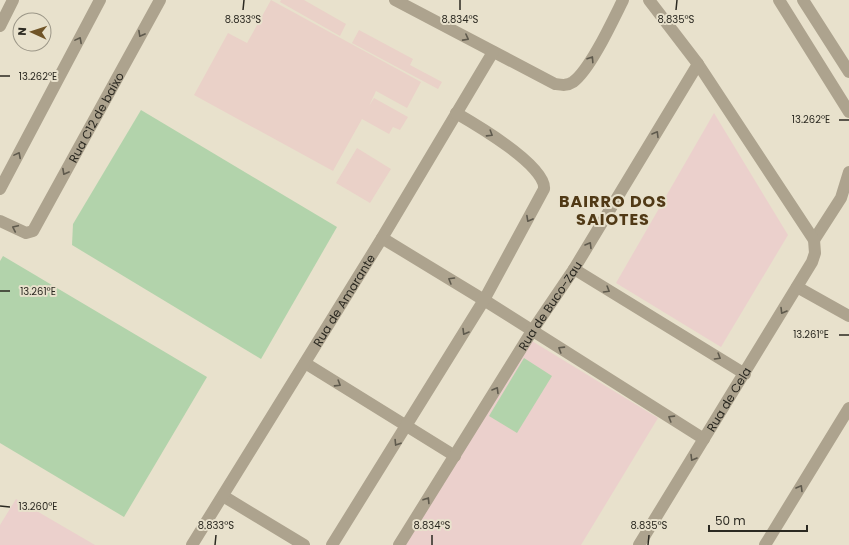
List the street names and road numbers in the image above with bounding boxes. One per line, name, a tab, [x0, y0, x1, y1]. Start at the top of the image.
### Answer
street label: Rua C12 de baixo	[64, 68, 128, 165]
street label: Rua de Amarante	[308, 251, 379, 350]
street label: Rua de Buco-Zau	[514, 258, 586, 353]
street label: Rua de Cela	[702, 364, 754, 435]

